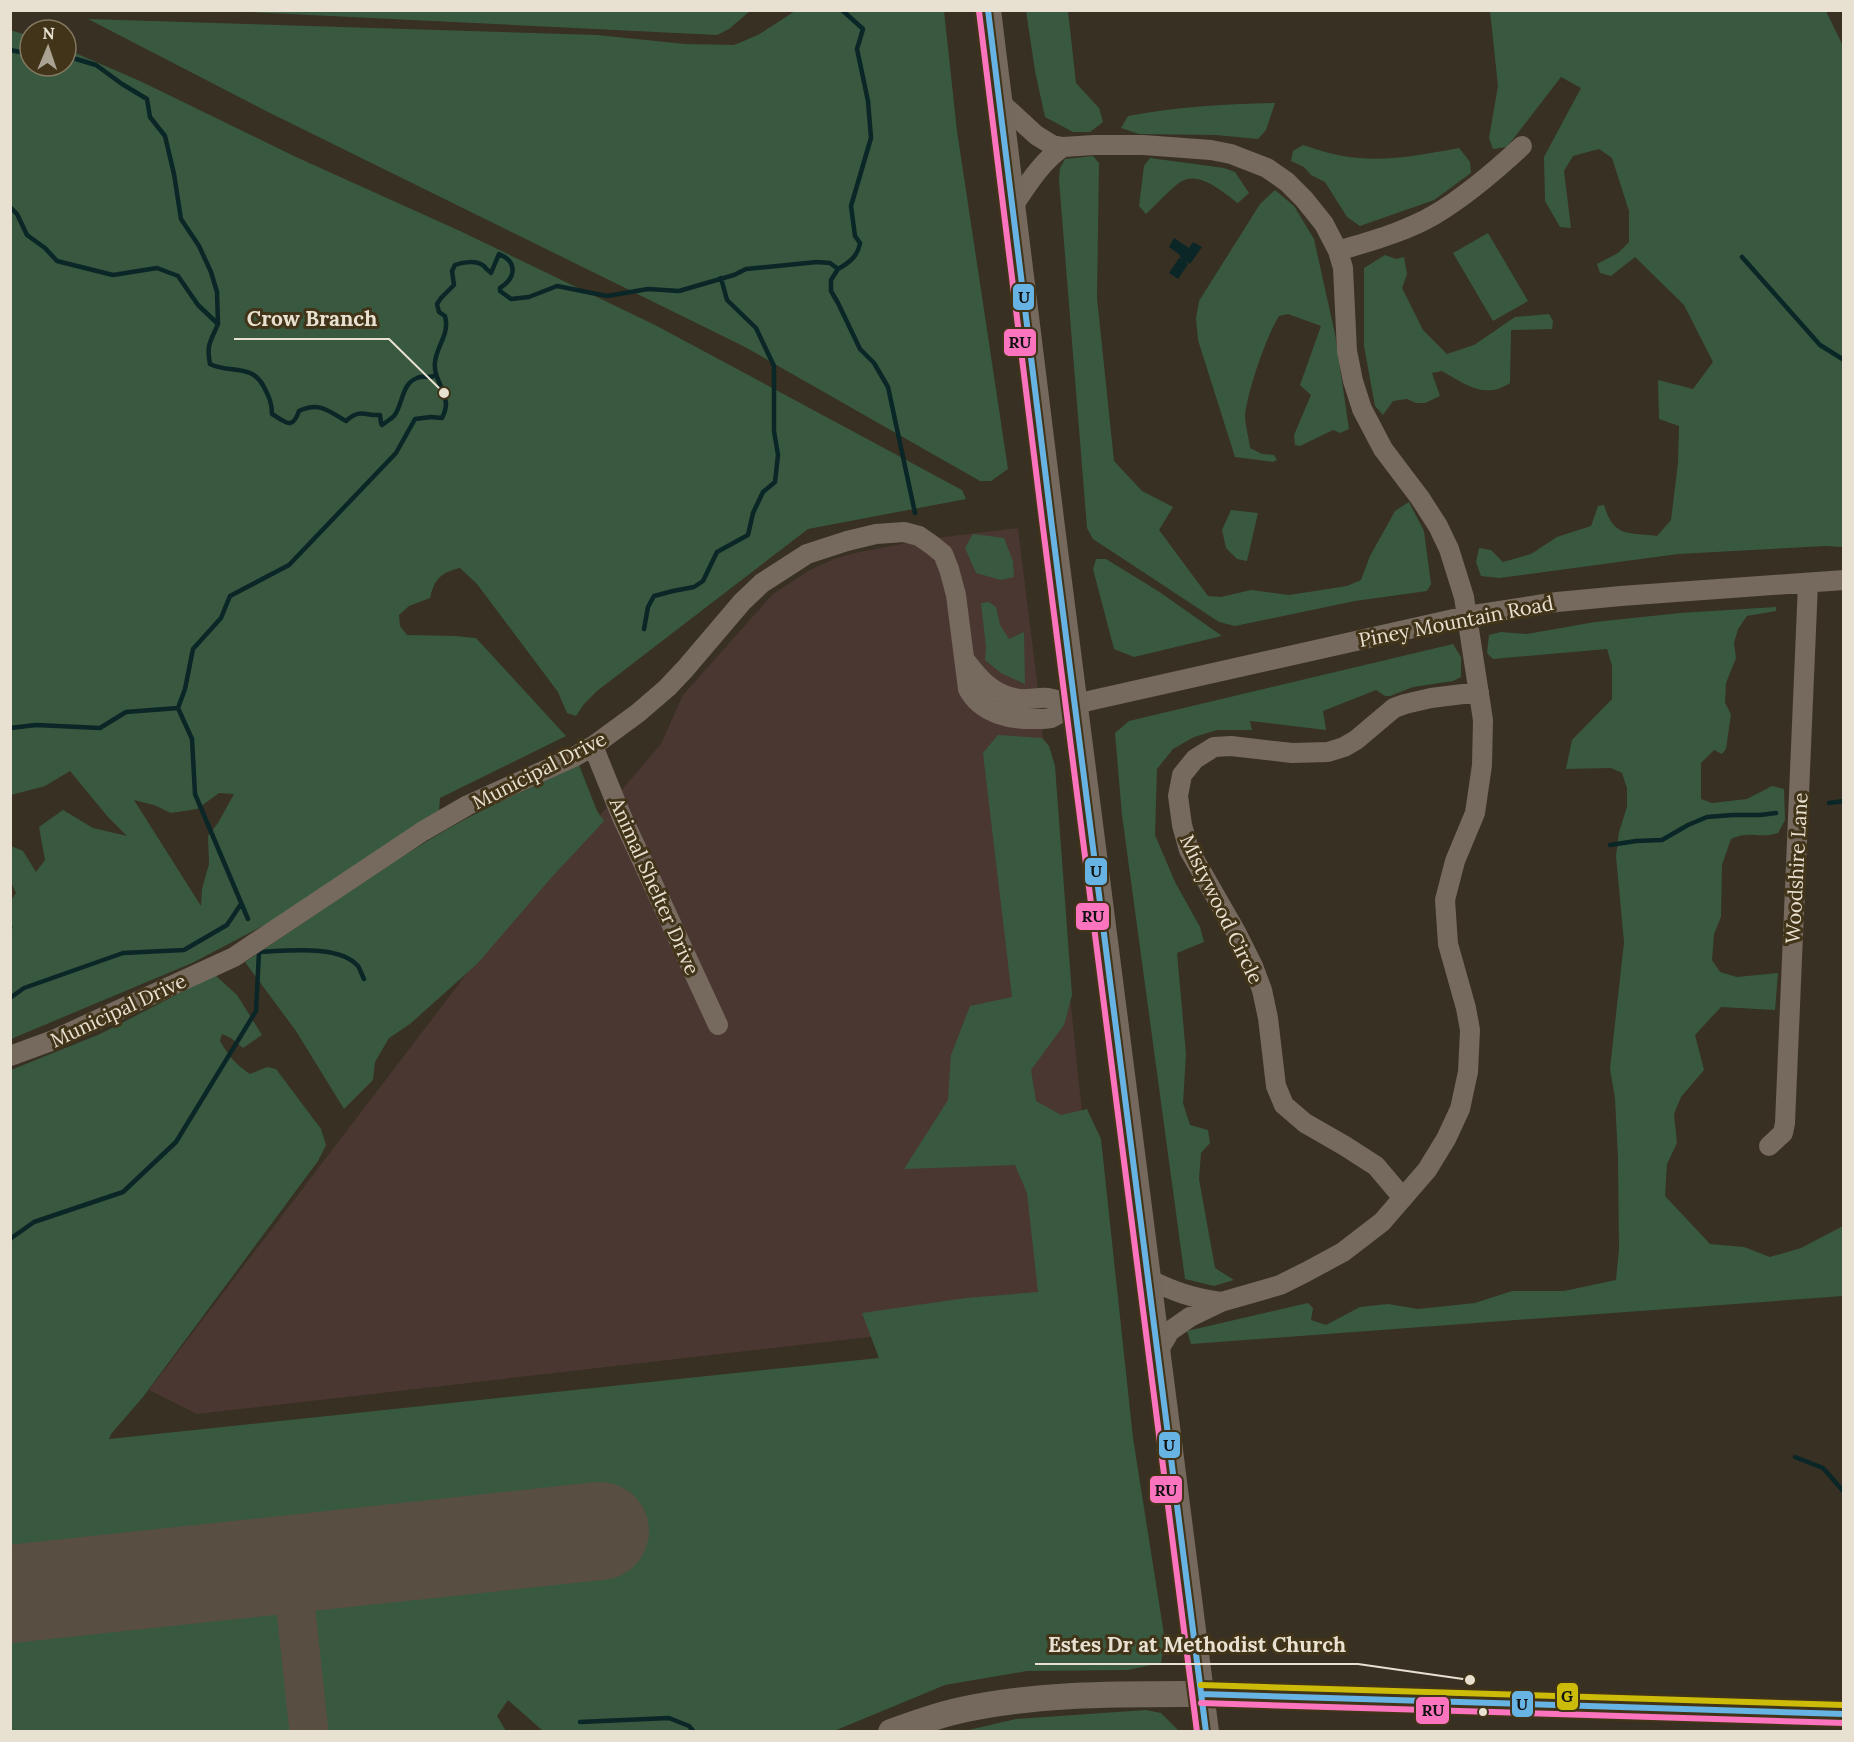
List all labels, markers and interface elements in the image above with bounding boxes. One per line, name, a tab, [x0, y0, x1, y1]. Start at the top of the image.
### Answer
north arrow	[18, 18, 78, 78]
text: N	[42, 23, 55, 43]
line badge: U	[1012, 283, 1035, 311]
text: U	[1018, 287, 1030, 307]
callout: Crow Branch	[234, 300, 389, 339]
text: Crow Branch	[247, 305, 377, 332]
line badge: RU	[1003, 328, 1037, 357]
text: RU	[1009, 332, 1031, 352]
street label: Piney Mountain Road	[1357, 590, 1555, 652]
street label: Municipal Drive	[468, 725, 610, 815]
street label: Woodshire Lane	[1780, 792, 1812, 944]
street label: Animal Shelter Drive	[604, 793, 705, 979]
street label: Mistywood Circle	[1175, 830, 1269, 988]
line badge: U	[1084, 857, 1108, 886]
text: U	[1090, 861, 1102, 881]
line badge: RU	[1075, 902, 1110, 931]
text: RU	[1082, 906, 1104, 926]
street label: Municipal Drive	[46, 967, 190, 1052]
line badge: U	[1158, 1431, 1181, 1459]
text: U	[1163, 1435, 1175, 1455]
line badge: RU	[1149, 1475, 1183, 1504]
text: RU	[1155, 1480, 1177, 1500]
callout: Estes Dr at Methodist Church	[1035, 1625, 1358, 1664]
text: Estes Dr at Methodist Church	[1048, 1631, 1346, 1658]
line badge: G	[1556, 1682, 1579, 1711]
text: G	[1561, 1686, 1573, 1706]
line badge: U	[1511, 1690, 1534, 1718]
text: U	[1516, 1694, 1528, 1714]
line badge: RU	[1415, 1696, 1450, 1725]
text: RU	[1422, 1700, 1444, 1720]
unlabelled marker	[1477, 1706, 1489, 1718]

